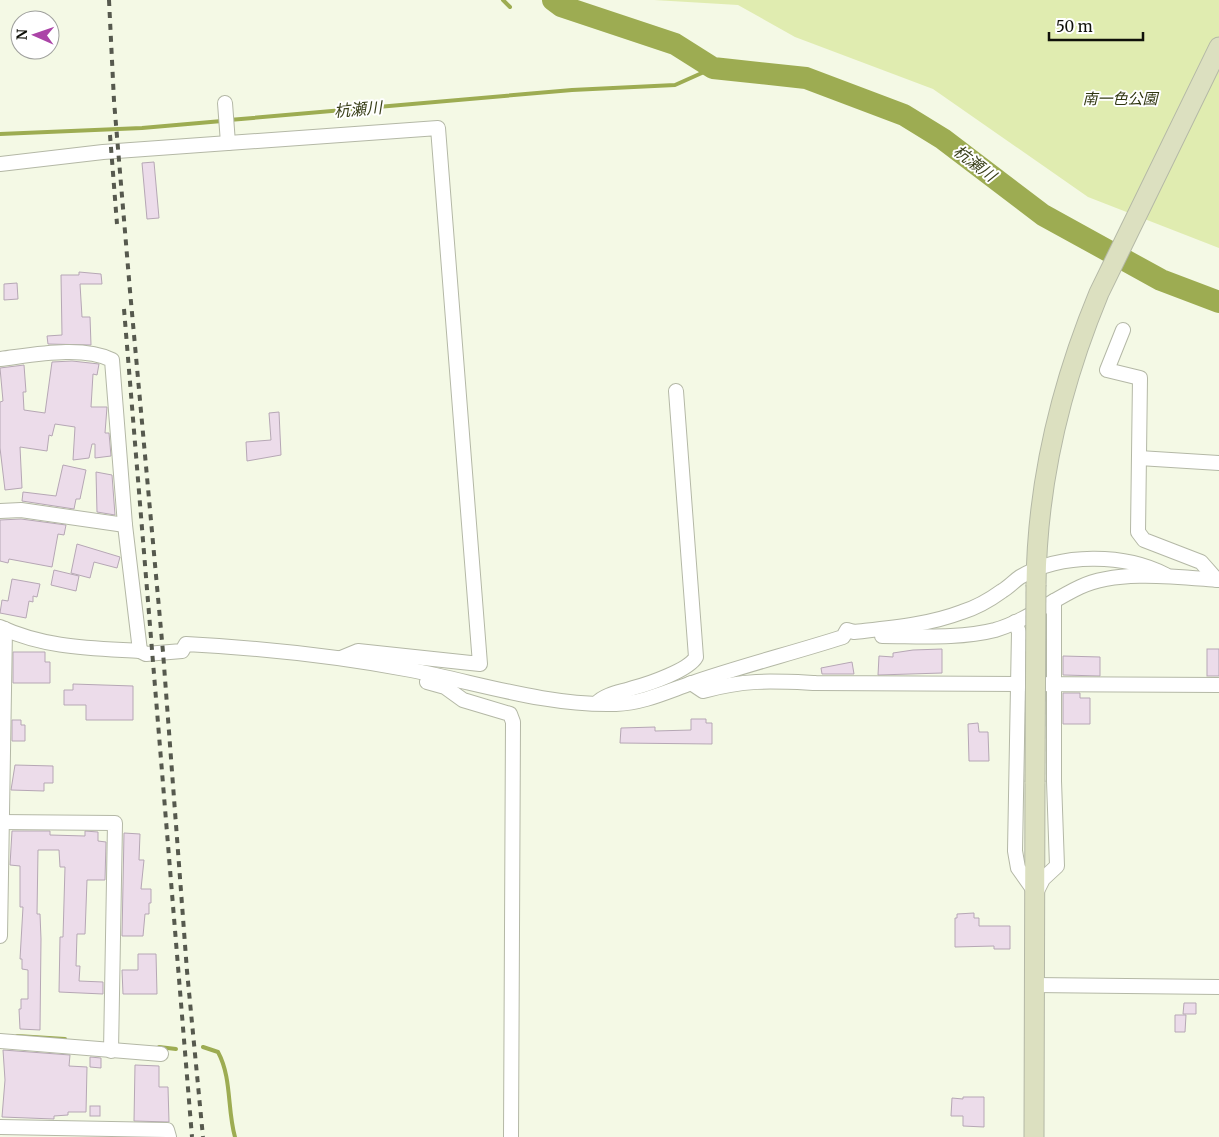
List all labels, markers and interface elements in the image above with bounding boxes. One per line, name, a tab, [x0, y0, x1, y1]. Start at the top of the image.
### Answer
north arrow	[10, 10, 60, 60]
scale bar	[1049, 10, 1143, 42]
text: 50 m	[1056, 17, 1093, 36]
text: N	[13, 29, 31, 40]
park label: 南一色公園	[1082, 89, 1159, 108]
water label: 杭瀬川	[333, 97, 385, 121]
water label: 杭瀬川	[950, 141, 1002, 187]

